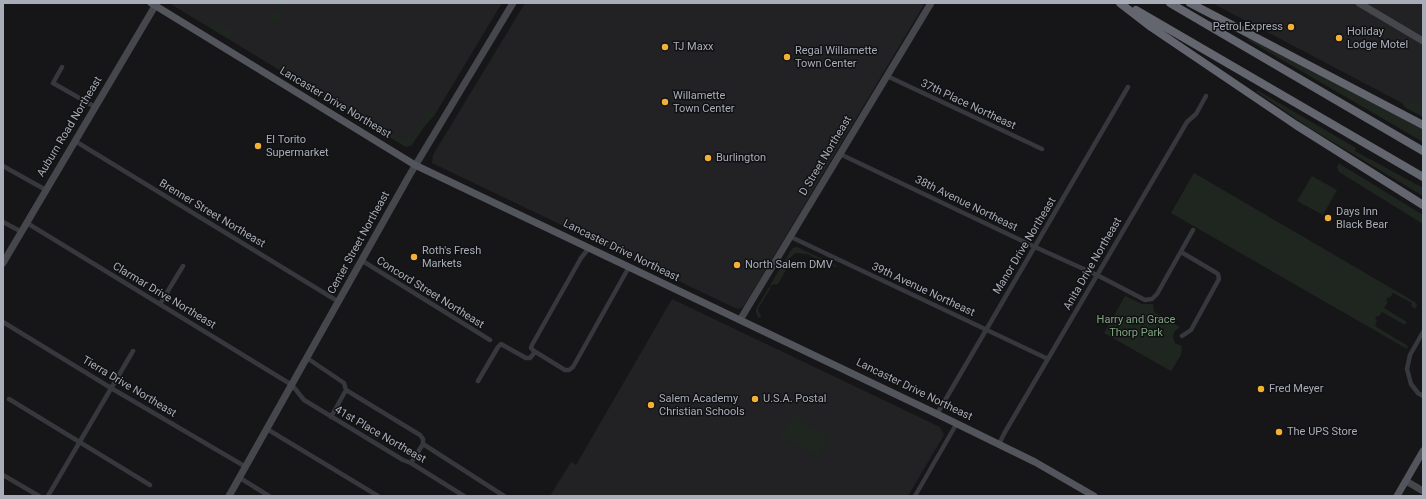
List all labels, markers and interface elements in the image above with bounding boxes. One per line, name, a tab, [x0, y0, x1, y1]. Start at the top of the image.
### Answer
place label: Petrol Express	[1213, 20, 1283, 34]
marker: Petrol Express	[1286, 22, 1296, 32]
place label: Holiday Lodge Motel	[1347, 25, 1408, 51]
marker: Holiday Lodge Motel	[1334, 33, 1344, 43]
place label: TJ Maxx	[673, 40, 714, 54]
marker: TJ Maxx	[660, 42, 670, 52]
place label: Regal Willamette Town Center	[795, 44, 877, 70]
marker: Regal Willamette Town Center	[782, 52, 792, 62]
street label: Lancaster Drive Northeast	[277, 64, 393, 142]
street label: Auburn Road Northeast	[35, 74, 105, 180]
street label: 37th Place Northeast	[918, 77, 1018, 133]
place label: Willamette Town Center	[673, 89, 735, 115]
marker: Willamette Town Center	[660, 97, 670, 107]
street label: D Street Northeast	[797, 114, 855, 198]
place label: El Torito Supermarket	[266, 133, 329, 159]
marker: El Torito Supermarket	[253, 141, 263, 151]
place label: Burlington	[716, 151, 766, 165]
marker: Burlington	[703, 153, 713, 163]
street label: 38th Avenue Northeast	[913, 173, 1019, 235]
street label: Brenner Street Northeast	[157, 177, 267, 251]
street label: Center Street Northeast	[325, 189, 393, 297]
street label: Manor Drive Northeast	[991, 195, 1059, 297]
place label: Days Inn Black Bear	[1336, 205, 1388, 231]
marker: Days Inn Black Bear	[1323, 213, 1333, 223]
street label: Anita Drive Northeast	[1061, 215, 1125, 313]
street label: Lancaster Drive Northeast	[561, 217, 681, 285]
place label: Roth's Fresh Markets	[422, 244, 481, 270]
marker: Roth's Fresh Markets	[409, 252, 419, 262]
street label: Concord Street Northeast	[374, 254, 486, 332]
place label: North Salem DMV	[745, 258, 833, 272]
street label: Clarmar Drive Northeast	[110, 260, 218, 332]
marker: North Salem DMV	[732, 260, 742, 270]
street label: 39th Avenue Northeast	[869, 260, 977, 320]
park label: Harry and Grace Thorp Park	[1097, 313, 1175, 339]
street label: Tierra Drive Northeast	[80, 354, 178, 420]
street label: Lancaster Drive Northeast	[854, 356, 974, 424]
place label: Fred Meyer	[1269, 382, 1323, 396]
marker: Fred Meyer	[1256, 384, 1266, 394]
place label: Salem Academy Christian Schools	[659, 392, 745, 418]
place label: U.S.A. Postal	[763, 392, 826, 406]
marker: U.S.A. Postal	[750, 394, 760, 404]
marker: Salem Academy Christian Schools	[646, 400, 656, 410]
street label: 41st Place Northeast	[332, 403, 428, 467]
place label: The UPS Store	[1287, 425, 1357, 439]
marker: The UPS Store	[1274, 427, 1284, 437]

